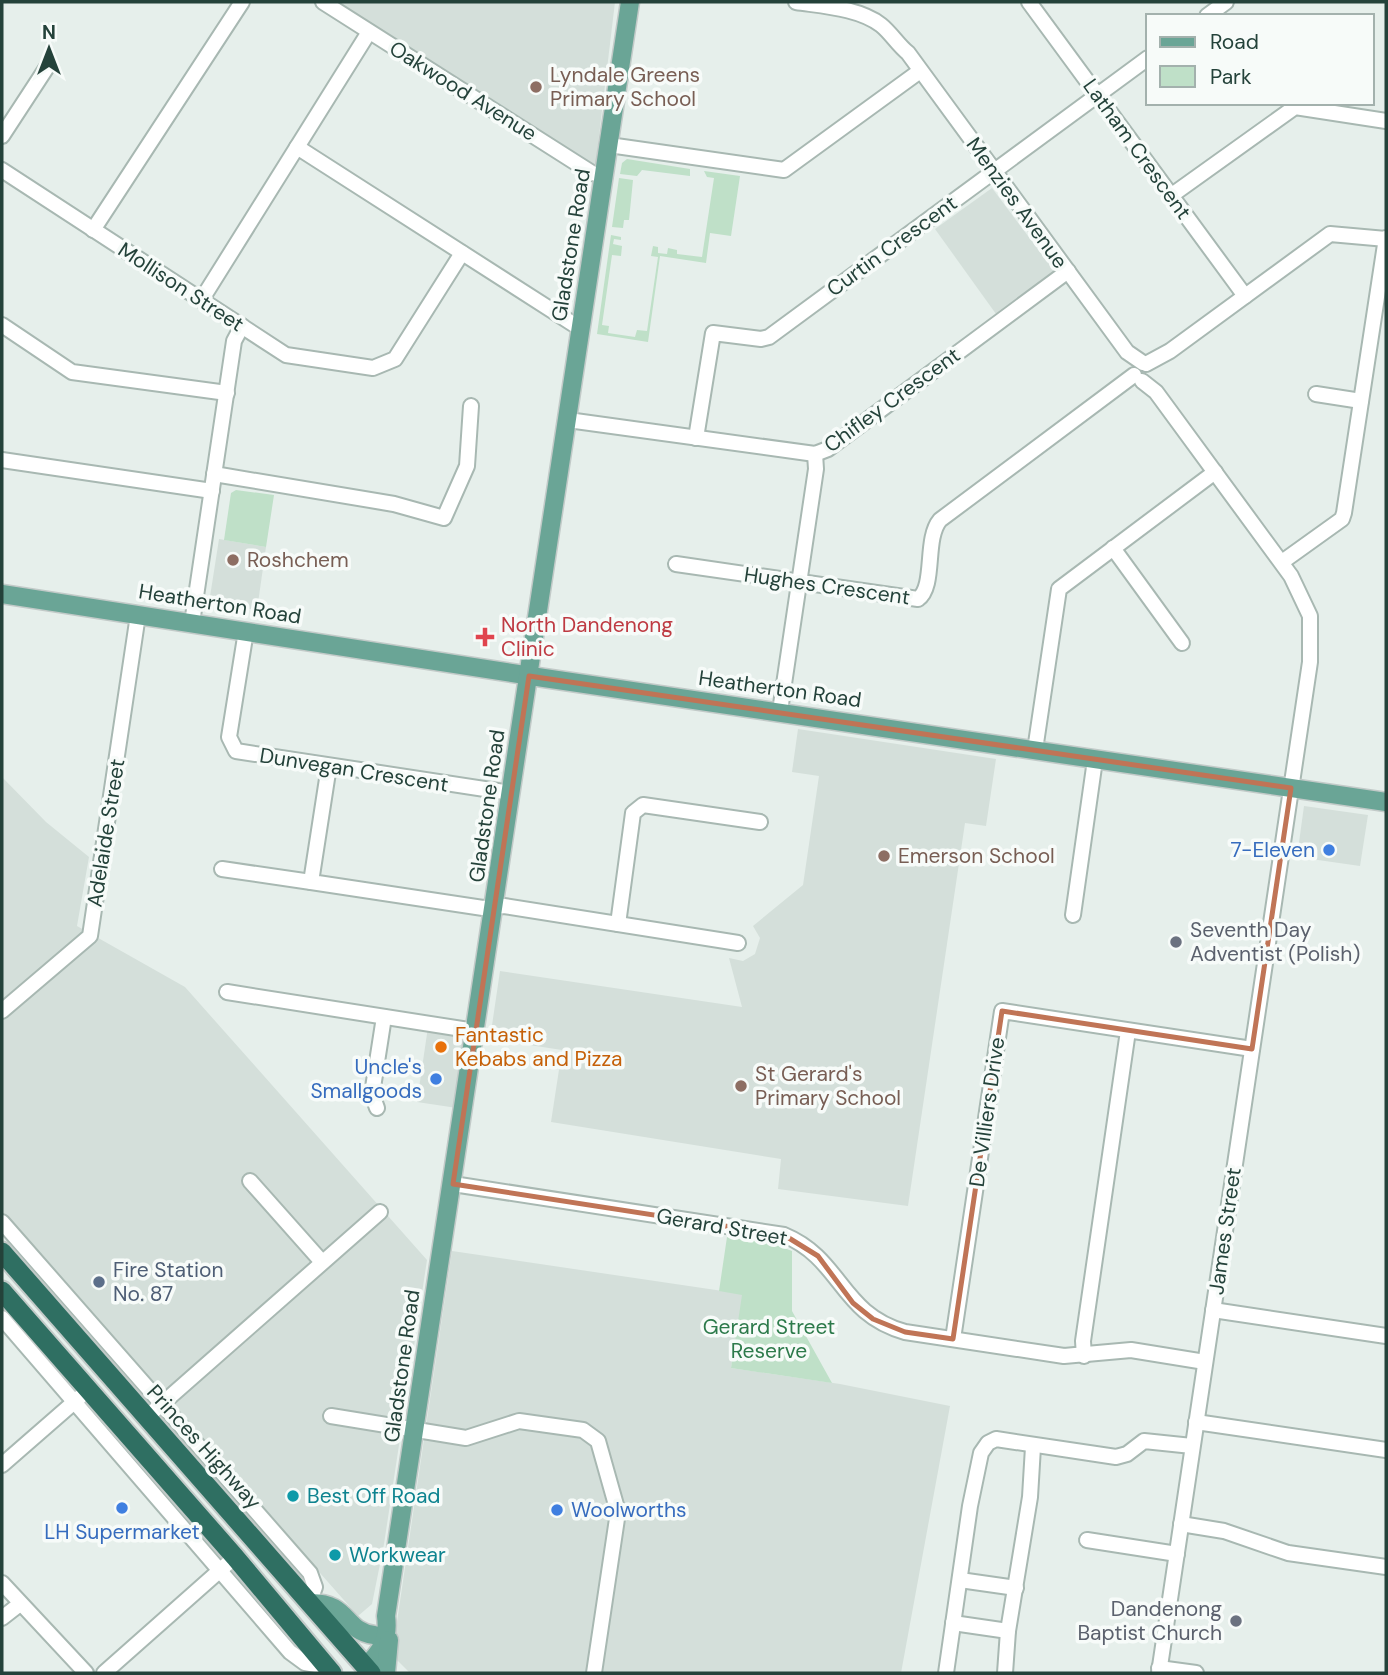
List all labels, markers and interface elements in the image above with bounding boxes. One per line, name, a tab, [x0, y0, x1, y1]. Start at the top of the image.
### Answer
north arrow	[14, 14, 84, 84]
legend	[1146, 14, 1374, 105]
text: N	[42, 20, 56, 45]
text: Road	[1210, 28, 1259, 56]
street label: Oakwood Avenue	[384, 34, 542, 148]
place label: Lyndale Greens Primary School	[550, 61, 700, 113]
text: Park	[1210, 63, 1252, 91]
street label: Latham Crescent	[1076, 73, 1198, 225]
marker: Lyndale Greens Primary School	[528, 79, 544, 95]
street label: Menzies Avenue	[960, 132, 1074, 274]
street label: Gladstone Road	[545, 167, 597, 323]
street label: Curtin Crescent	[821, 189, 963, 303]
street label: Mollison Street	[113, 236, 249, 338]
street label: Chifley Crescent	[818, 341, 966, 459]
place label: Roshchem	[247, 546, 349, 574]
marker: Roshchem	[225, 552, 241, 568]
street label: Hughes Crescent	[742, 560, 912, 612]
street label: Heatherton Road	[137, 577, 303, 631]
place label: North Dandenong Clinic	[501, 611, 673, 663]
marker: North Dandenong Clinic	[475, 627, 495, 647]
street label: Heatherton Road	[697, 664, 863, 714]
street label: Gladstone Road	[462, 728, 512, 884]
street label: Dunvegan Crescent	[258, 741, 450, 799]
street label: Adelaide Street	[80, 757, 132, 909]
place label: 7-Eleven	[1231, 836, 1315, 864]
place label: Emerson School	[898, 842, 1055, 870]
marker: 7-Eleven	[1321, 842, 1337, 858]
marker: Emerson School	[876, 848, 892, 864]
place label: Seventh Day Adventist (Polish)	[1190, 916, 1360, 968]
marker: Seventh Day Adventist (Polish)	[1168, 934, 1184, 950]
place label: Fantastic Kebabs and Pizza	[455, 1021, 622, 1073]
street label: De Villiers Drive	[963, 1035, 1011, 1189]
marker: Fantastic Kebabs and Pizza	[433, 1039, 449, 1055]
place label: Uncle's Smallgoods	[310, 1053, 422, 1105]
place label: St Gerard's Primary School	[755, 1060, 901, 1112]
marker: Uncle's Smallgoods	[428, 1071, 444, 1087]
marker: St Gerard's Primary School	[733, 1078, 749, 1094]
street label: James Street	[1202, 1166, 1248, 1296]
street label: Gerard Street	[654, 1202, 790, 1252]
place label: Fire Station No. 87	[113, 1256, 223, 1308]
marker: Fire Station No. 87	[91, 1274, 107, 1290]
street label: Gladstone Road	[377, 1288, 427, 1444]
park label: Gerard Street Reserve	[703, 1313, 835, 1365]
street label: Princes Highway	[141, 1379, 268, 1516]
place label: Best Off Road	[307, 1482, 441, 1510]
marker: Best Off Road	[285, 1488, 301, 1504]
place label: Woolworths	[571, 1496, 687, 1524]
marker: LH Supermarket	[114, 1500, 130, 1516]
marker: Woolworths	[549, 1502, 565, 1518]
place label: LH Supermarket	[44, 1518, 200, 1546]
place label: Workwear	[349, 1541, 446, 1569]
marker: Workwear	[327, 1547, 343, 1563]
place label: Dandenong Baptist Church	[1077, 1595, 1222, 1647]
marker: Dandenong Baptist Church	[1228, 1613, 1244, 1629]

